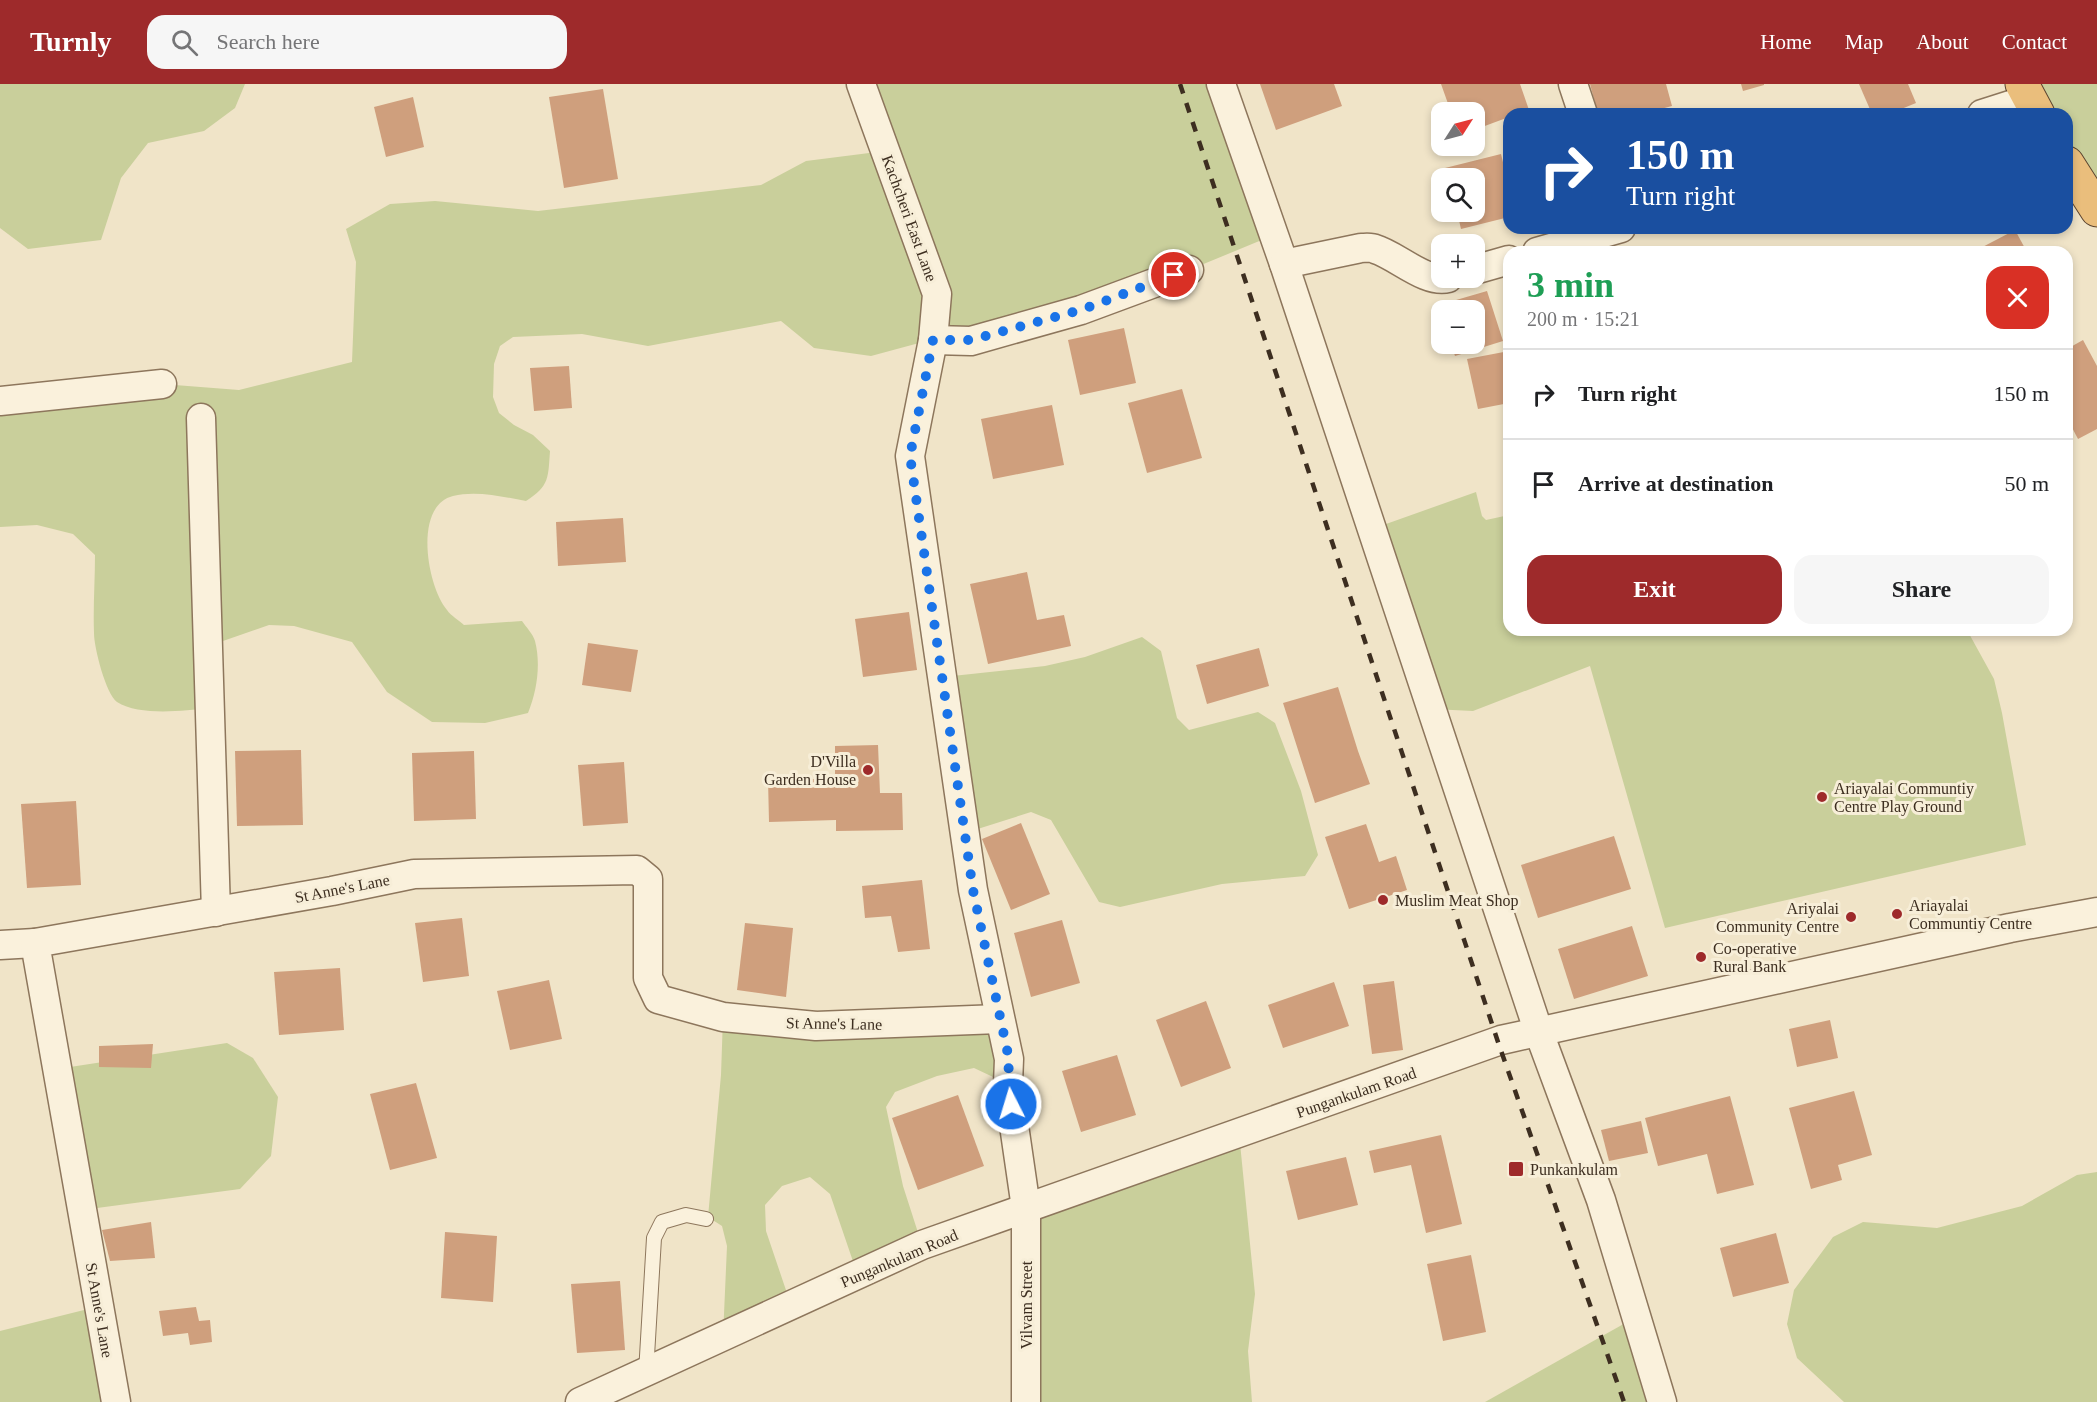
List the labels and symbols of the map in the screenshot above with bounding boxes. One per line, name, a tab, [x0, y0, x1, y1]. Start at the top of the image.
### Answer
north arrow	[1431, 102, 1485, 156]
street label: Kachcheri East Lane	[879, 153, 940, 284]
pin	[1148, 249, 1199, 300]
place label: D'Villa Garden House	[764, 753, 856, 788]
marker: D'Villa Garden House	[861, 763, 875, 777]
place label: Ariayalai Communtiy Centre Play Ground	[1834, 780, 1974, 816]
marker: Ariayalai Communtiy Centre Play Ground	[1815, 790, 1829, 804]
street label: St Anne's Lane	[293, 871, 391, 906]
place label: Muslim Meat Shop	[1395, 892, 1519, 910]
marker: Muslim Meat Shop	[1376, 893, 1390, 907]
place label: Ariayalai Communtiy Centre	[1909, 897, 2032, 933]
place label: Ariyalai Community Centre	[1716, 900, 1840, 936]
marker: Ariayalai Communtiy Centre	[1890, 907, 1904, 921]
marker: Ariyalai Community Centre	[1844, 910, 1858, 924]
place label: Co-operative Rural Bank	[1713, 940, 1797, 975]
marker: Co-operative Rural Bank	[1694, 950, 1708, 964]
street label: St Anne's Lane	[786, 1014, 882, 1033]
street label: Pungankulam Road	[1294, 1064, 1419, 1122]
position arrow	[979, 1072, 1043, 1136]
marker: Punkankulam	[1507, 1160, 1525, 1178]
place label: Punkankulam	[1530, 1161, 1619, 1178]
street label: Pungankulam Road	[838, 1226, 961, 1292]
street label: Vilvam Street	[1018, 1260, 1035, 1349]
street label: St Anne's Lane	[83, 1261, 116, 1359]

